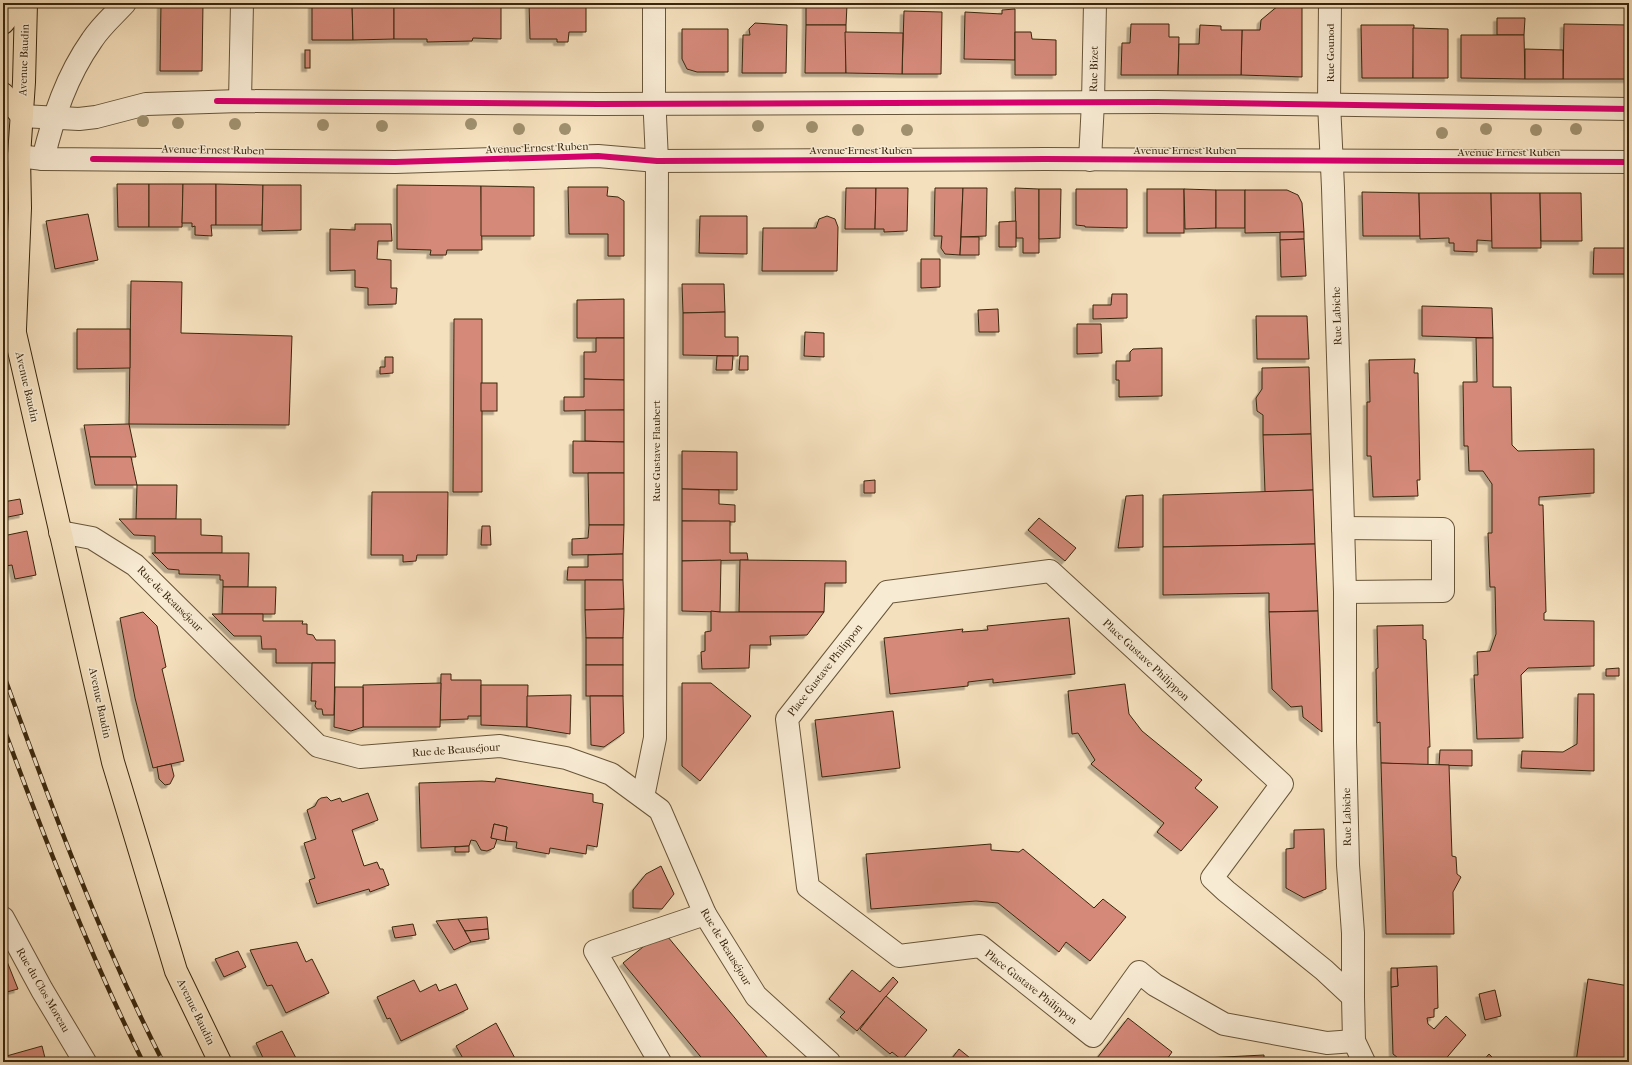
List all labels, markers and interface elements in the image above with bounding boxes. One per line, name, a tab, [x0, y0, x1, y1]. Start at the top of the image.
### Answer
street label: Rue Gounod	[1324, 22, 1337, 83]
street label: Avenue Baudin	[16, 23, 32, 97]
street label: Rue Bizet	[1087, 46, 1101, 92]
street label: Avenue Ernest Ruben	[484, 140, 589, 156]
street label: Avenue Ernest Ruben	[160, 143, 265, 157]
street label: Avenue Ernest Ruben	[809, 144, 913, 157]
street label: Avenue Ernest Ruben	[1133, 144, 1237, 157]
street label: Avenue Ernest Ruben	[1457, 146, 1561, 159]
street label: Rue Labiche	[1329, 286, 1345, 346]
street label: Avenue Baudin	[12, 350, 42, 424]
street label: Rue Gustave Flaubert	[650, 400, 663, 502]
street label: Rue de Beauséjour	[134, 563, 206, 635]
street label: Place Gustave Philippon	[1100, 617, 1192, 704]
street label: Place Gustave Philippon	[785, 621, 865, 719]
street label: Avenue Baudin	[86, 666, 114, 740]
street label: Rue de Beauséjour	[412, 740, 501, 760]
street label: Rue Labiche	[1340, 787, 1354, 846]
street label: Rue de Beauséjour	[698, 906, 754, 988]
street label: Rue du Clos Moreau	[14, 945, 73, 1035]
street label: Place Gustave Philippon	[982, 947, 1080, 1027]
street label: Avenue Baudin	[174, 976, 218, 1048]

